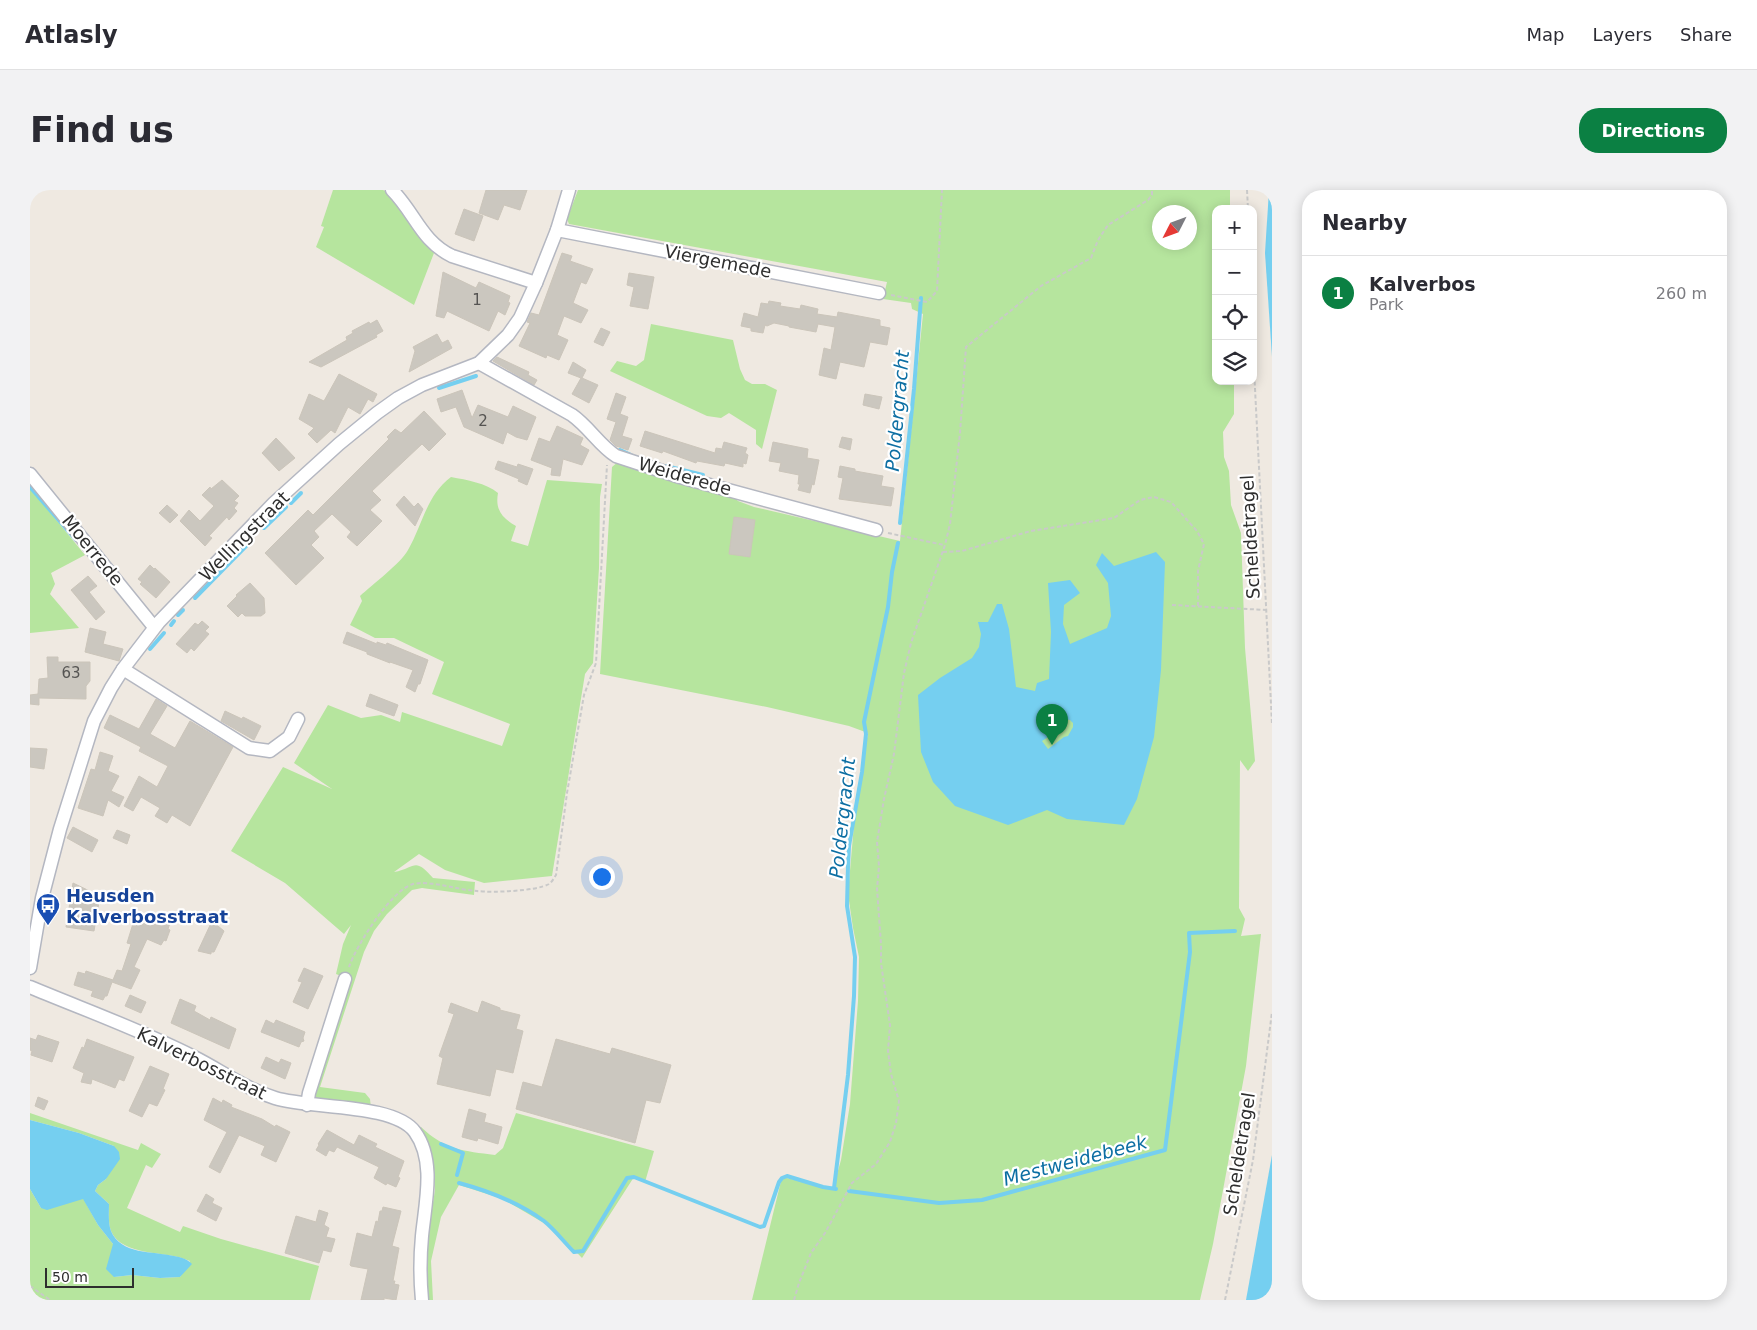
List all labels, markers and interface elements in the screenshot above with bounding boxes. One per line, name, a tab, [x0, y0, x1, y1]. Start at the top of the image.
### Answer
text: Atlasly	[25, 21, 118, 49]
text: Map	[1526, 24, 1564, 45]
text: Layers	[1592, 24, 1652, 45]
text: Share	[1680, 24, 1732, 45]
button: Directions	[1579, 108, 1727, 153]
text: Find us	[30, 110, 174, 150]
north arrow	[1152, 205, 1197, 250]
map controls	[1212, 205, 1257, 385]
button: +	[1212, 205, 1257, 250]
text: Nearby	[1322, 211, 1407, 235]
street label: Viergemede	[663, 240, 773, 282]
button: −	[1212, 250, 1257, 295]
text: Kalverbos	[1369, 273, 1476, 295]
text: 1	[1332, 284, 1344, 303]
text: 260 m	[1656, 284, 1707, 303]
house number: 1	[472, 291, 482, 309]
button: locate	[1212, 295, 1257, 340]
text: Park	[1369, 295, 1404, 314]
button: layers	[1212, 340, 1257, 385]
water label: Poldergracht	[881, 348, 913, 472]
house number: 2	[478, 412, 488, 430]
street label: Weiderede	[636, 453, 734, 499]
street label: Scheldetragel	[1236, 474, 1264, 600]
street label: Wellingstraat	[195, 487, 293, 585]
street label: Moerrede	[58, 510, 128, 590]
house number: 63	[61, 664, 81, 682]
pin: 1	[1036, 704, 1068, 745]
water label: Poldergracht	[825, 755, 859, 880]
your location	[589, 864, 615, 890]
place label: Heusden Kalverbosstraat	[66, 885, 229, 927]
bus stop icon: Heusden Kalverbosstraat	[35, 892, 61, 926]
street label: Kalverbosstraat	[134, 1023, 270, 1103]
street label: Scheldetragel	[1219, 1091, 1259, 1217]
water label: Mestweidebeek	[1001, 1130, 1150, 1190]
scale bar	[45, 1265, 134, 1288]
text: 50 m	[52, 1269, 88, 1285]

